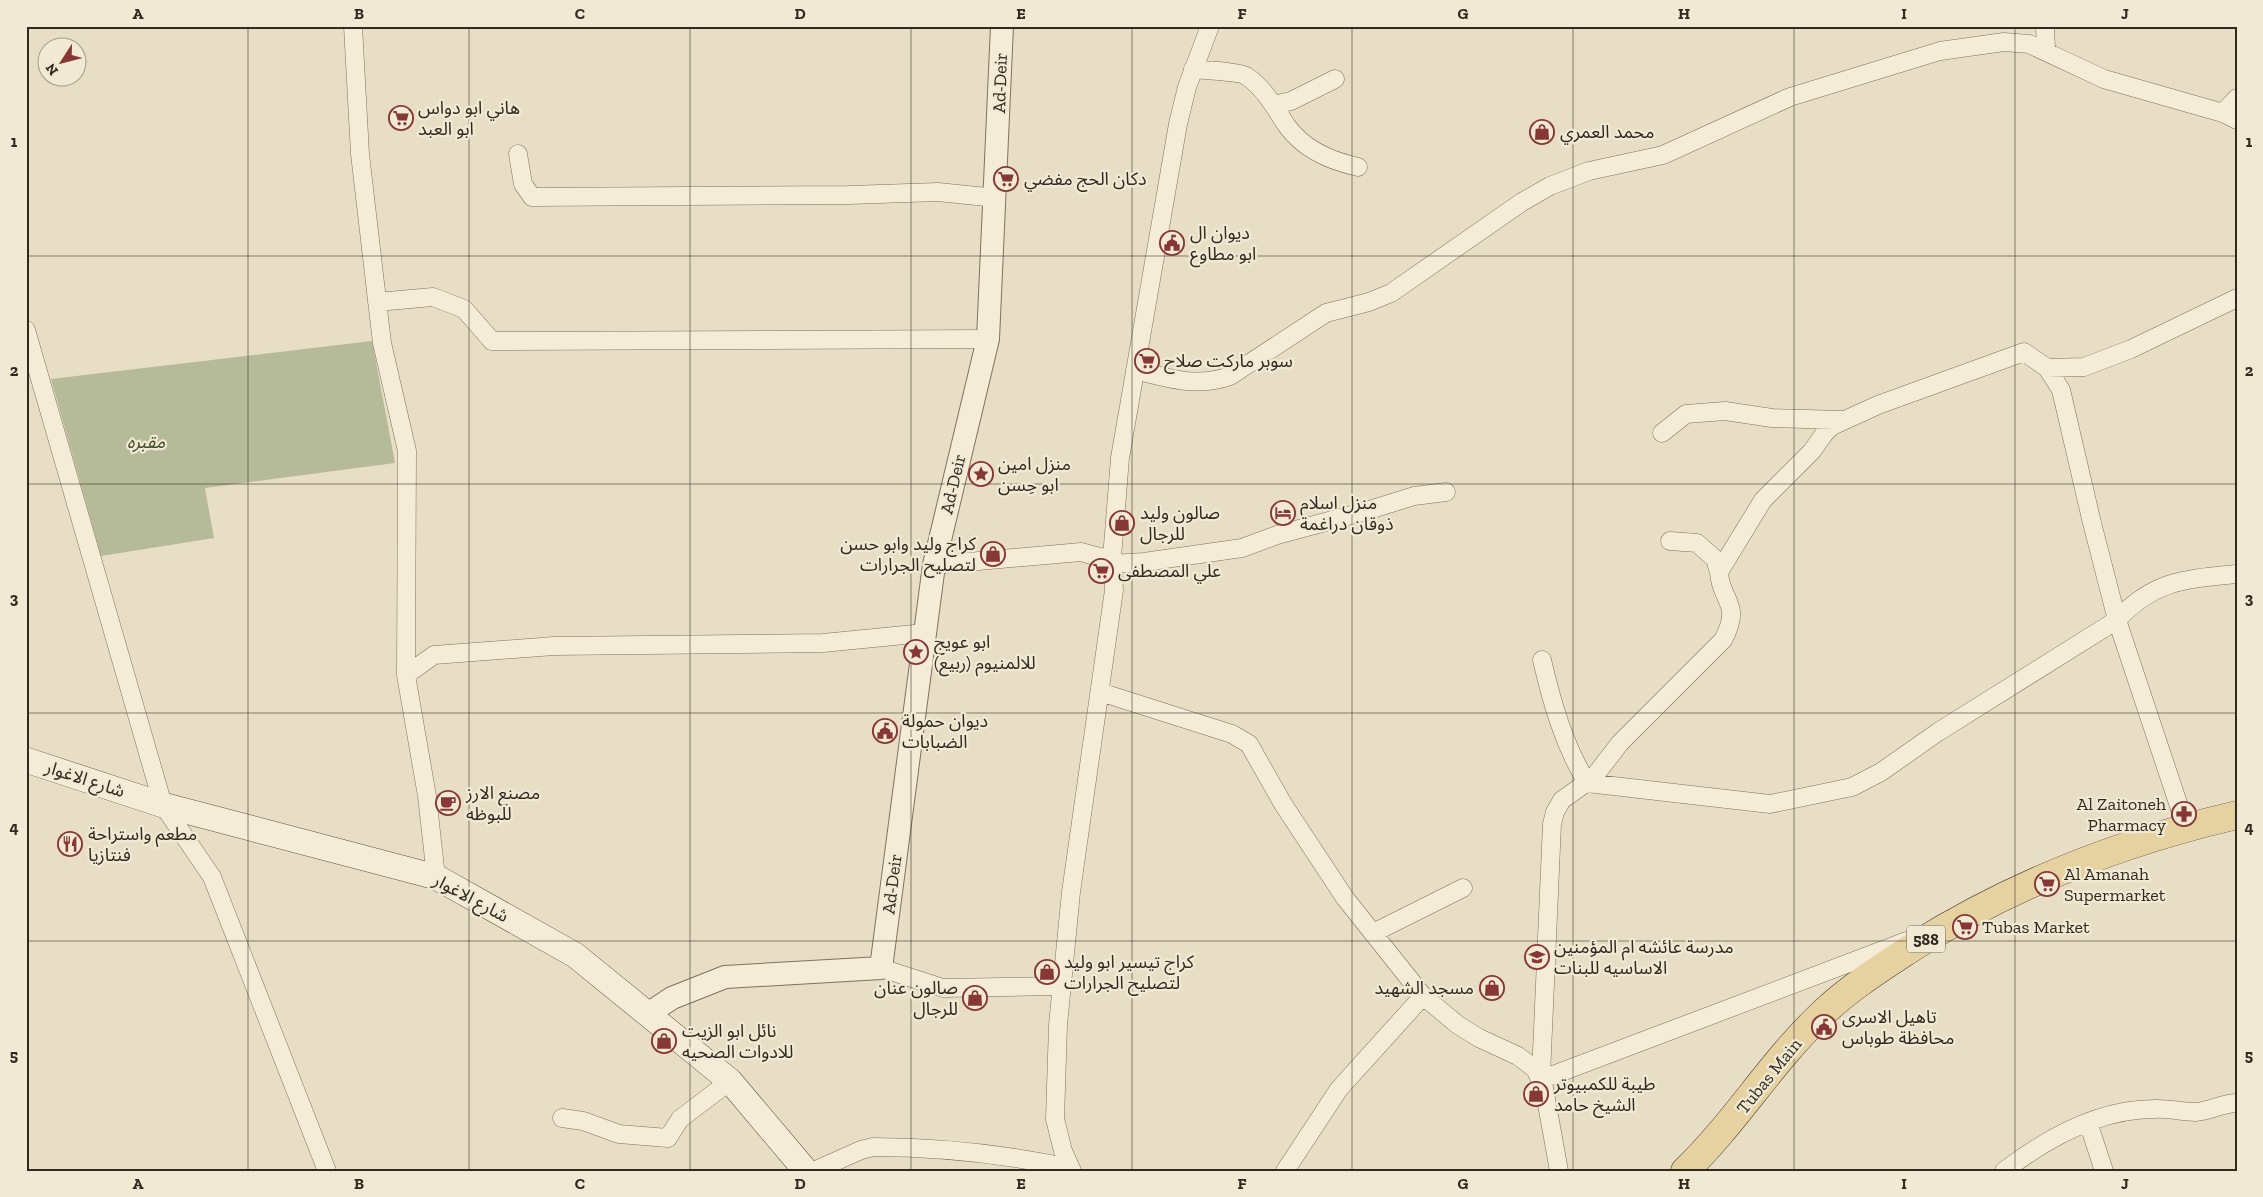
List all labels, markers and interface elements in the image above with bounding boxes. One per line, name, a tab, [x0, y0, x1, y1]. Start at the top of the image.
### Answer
text: A	[133, 4, 144, 23]
text: B	[354, 4, 364, 23]
text: C	[575, 4, 585, 23]
text: D	[794, 4, 806, 23]
text: E	[1016, 4, 1026, 23]
text: F	[1237, 4, 1247, 23]
text: G	[1458, 4, 1469, 23]
text: H	[1678, 4, 1690, 23]
text: I	[1901, 4, 1907, 23]
text: J	[2121, 4, 2129, 23]
north arrow	[38, 38, 88, 88]
street label: Ad-Deir	[988, 52, 1012, 114]
text: N	[42, 60, 62, 79]
place label: هاني ابو دواس ابو العبد	[418, 97, 520, 140]
supermarket icon: هاني ابو دواس ابو العبد	[388, 105, 414, 131]
shop icon: محمد العمري	[1529, 119, 1555, 145]
place label: محمد العمري	[1560, 121, 1655, 145]
text: 1	[11, 132, 18, 151]
text: 1	[2246, 132, 2253, 151]
supermarket icon: دكان الحج مفضي	[993, 166, 1019, 192]
place label: دكان الحج مفضي	[1024, 168, 1147, 192]
place label: ديوان ال ابو مطاوع	[1190, 222, 1256, 268]
public building icon: ديوان ال ابو مطاوع	[1159, 230, 1185, 256]
supermarket icon: سوبر ماركت صلاح	[1134, 348, 1160, 374]
place label: سوبر ماركت صلاح	[1164, 350, 1293, 374]
text: 2	[10, 361, 19, 380]
text: 2	[2245, 361, 2254, 380]
park label: مقبره	[127, 431, 166, 453]
street label: Ad-Deir	[935, 452, 971, 516]
place label: منزل امين ابو حِسن	[998, 453, 1071, 496]
place icon: منزل امين ابو حِسن	[968, 461, 994, 487]
place label: منزل اسلام ذوقان دراغمة	[1300, 492, 1394, 535]
hotel icon: منزل اسلام ذوقان دراغمة	[1270, 500, 1296, 526]
place label: صالون وليد للرجال	[1140, 502, 1220, 545]
shop icon: صالون وليد للرجال	[1109, 510, 1135, 536]
place label: كراج وليد وابو حسن لتصليح الجرارات	[840, 533, 977, 578]
shop icon: كراج وليد وابو حسن لتصليح الجرارات	[980, 541, 1006, 567]
supermarket icon: علي المصطفى	[1088, 558, 1114, 584]
place label: علي المصطفى	[1118, 560, 1221, 584]
text: 3	[10, 589, 19, 608]
text: 3	[2245, 589, 2254, 608]
place label: ابو عويج للالمنيوم (ربيع)	[934, 631, 1036, 677]
place icon: ابو عويج للالمنيوم (ربيع)	[903, 639, 929, 665]
place label: ديوان حمولة الضبابات	[902, 710, 988, 753]
public building icon: ديوان حمولة الضبابات	[872, 718, 898, 744]
street label: شارع الاغوار	[41, 756, 128, 805]
place label: مصنع الارز للبوظه	[465, 782, 540, 825]
cafe icon: مصنع الارز للبوظه	[435, 790, 461, 816]
place label: Al Zaitoneh Pharmacy	[2077, 793, 2167, 836]
pharmacy icon: Al Zaitoneh Pharmacy	[2171, 801, 2197, 827]
text: 4	[9, 818, 19, 837]
text: 4	[2244, 818, 2254, 837]
place label: مطعم واستراحة فنتازيا	[88, 823, 197, 866]
restaurant icon: مطعم واستراحة فنتازيا	[57, 831, 83, 857]
street label: Ad-Deir	[877, 853, 907, 915]
place label: Al Amanah Supermarket	[2064, 863, 2166, 906]
street label: شارع الاغوار	[427, 868, 513, 930]
supermarket icon: Al Amanah Supermarket	[2034, 871, 2060, 897]
supermarket icon: Tubas Market	[1952, 914, 1978, 940]
place label: Tubas Market	[1982, 916, 2090, 938]
road number: 588	[1907, 926, 1945, 952]
place label: مدرسة عائشه ام المؤمنين الاساسيه للبنات	[1554, 936, 1734, 979]
school or university icon: مدرسة عائشه ام المؤمنين الاساسيه للبنات	[1524, 944, 1550, 970]
place label: كراج تيسير ابو وليد لتصليح الجرارات	[1064, 951, 1195, 996]
shop icon: كراج تيسير ابو وليد لتصليح الجرارات	[1034, 959, 1060, 985]
shop icon: مسجد الشهيد	[1479, 975, 1505, 1001]
place label: صالون عنان للرجال	[874, 977, 958, 1020]
place label: مسجد الشهيد	[1374, 977, 1474, 999]
shop icon: صالون عنان للرجال	[962, 985, 988, 1011]
place label: تاهيل الاسرى محافظة طوباس	[1842, 1006, 1954, 1049]
public building icon: تاهيل الاسرى محافظة طوباس	[1811, 1014, 1837, 1040]
place label: نائل ابو الزيت للادوات الصحيه	[682, 1020, 793, 1063]
shop icon: نائل ابو الزيت للادوات الصحيه	[651, 1028, 677, 1054]
street label: Tubas Main	[1732, 1033, 1807, 1118]
text: 5	[10, 1046, 18, 1065]
text: 5	[2245, 1046, 2253, 1065]
place label: طيبة للكمبيوتر الشيخ حامد	[1553, 1073, 1655, 1118]
shop icon: طيبة للكمبيوتر الشيخ حامد	[1523, 1081, 1549, 1107]
text: A	[133, 1174, 144, 1193]
text: B	[354, 1174, 364, 1193]
text: C	[575, 1174, 585, 1193]
text: D	[794, 1174, 806, 1193]
text: E	[1016, 1174, 1026, 1193]
text: F	[1237, 1174, 1247, 1193]
text: G	[1458, 1174, 1469, 1193]
text: H	[1678, 1174, 1690, 1193]
text: I	[1901, 1174, 1907, 1193]
text: J	[2121, 1174, 2129, 1193]

